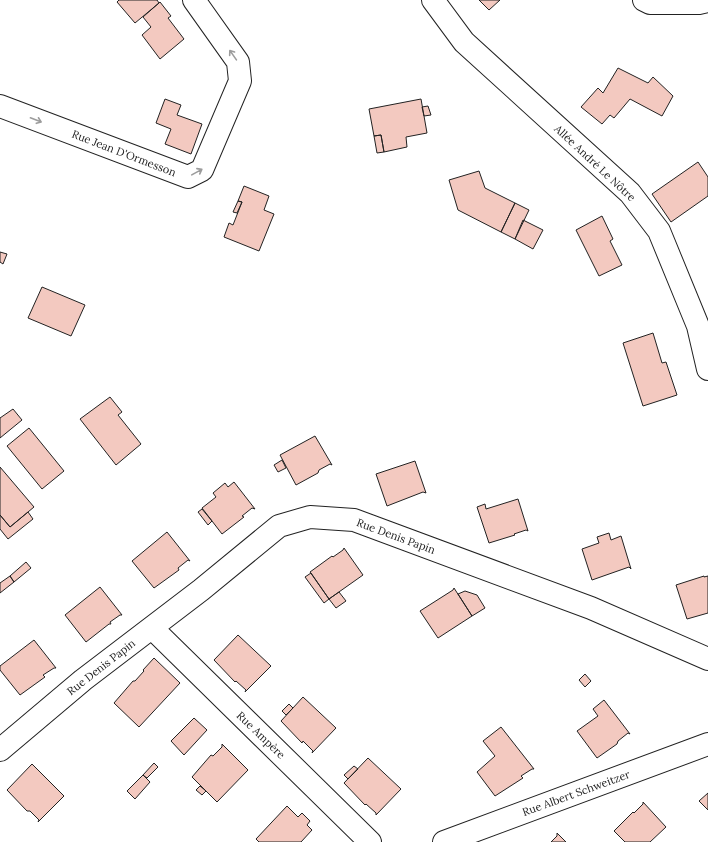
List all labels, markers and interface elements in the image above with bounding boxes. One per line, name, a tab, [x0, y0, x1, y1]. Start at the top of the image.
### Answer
one-way arrow	[229, 50, 237, 61]
one-way arrow	[30, 116, 42, 124]
street label: Allée André Le Nôtre	[551, 121, 639, 204]
street label: Rue Jean D'Ormesson	[70, 127, 178, 179]
one-way arrow	[191, 168, 203, 175]
street label: Rue Denis Papin	[355, 515, 438, 557]
street label: Rue Denis Papin	[64, 636, 138, 698]
street label: Rue Ampère	[234, 708, 288, 762]
street label: Rue Albert Schweitzer	[520, 767, 632, 819]

